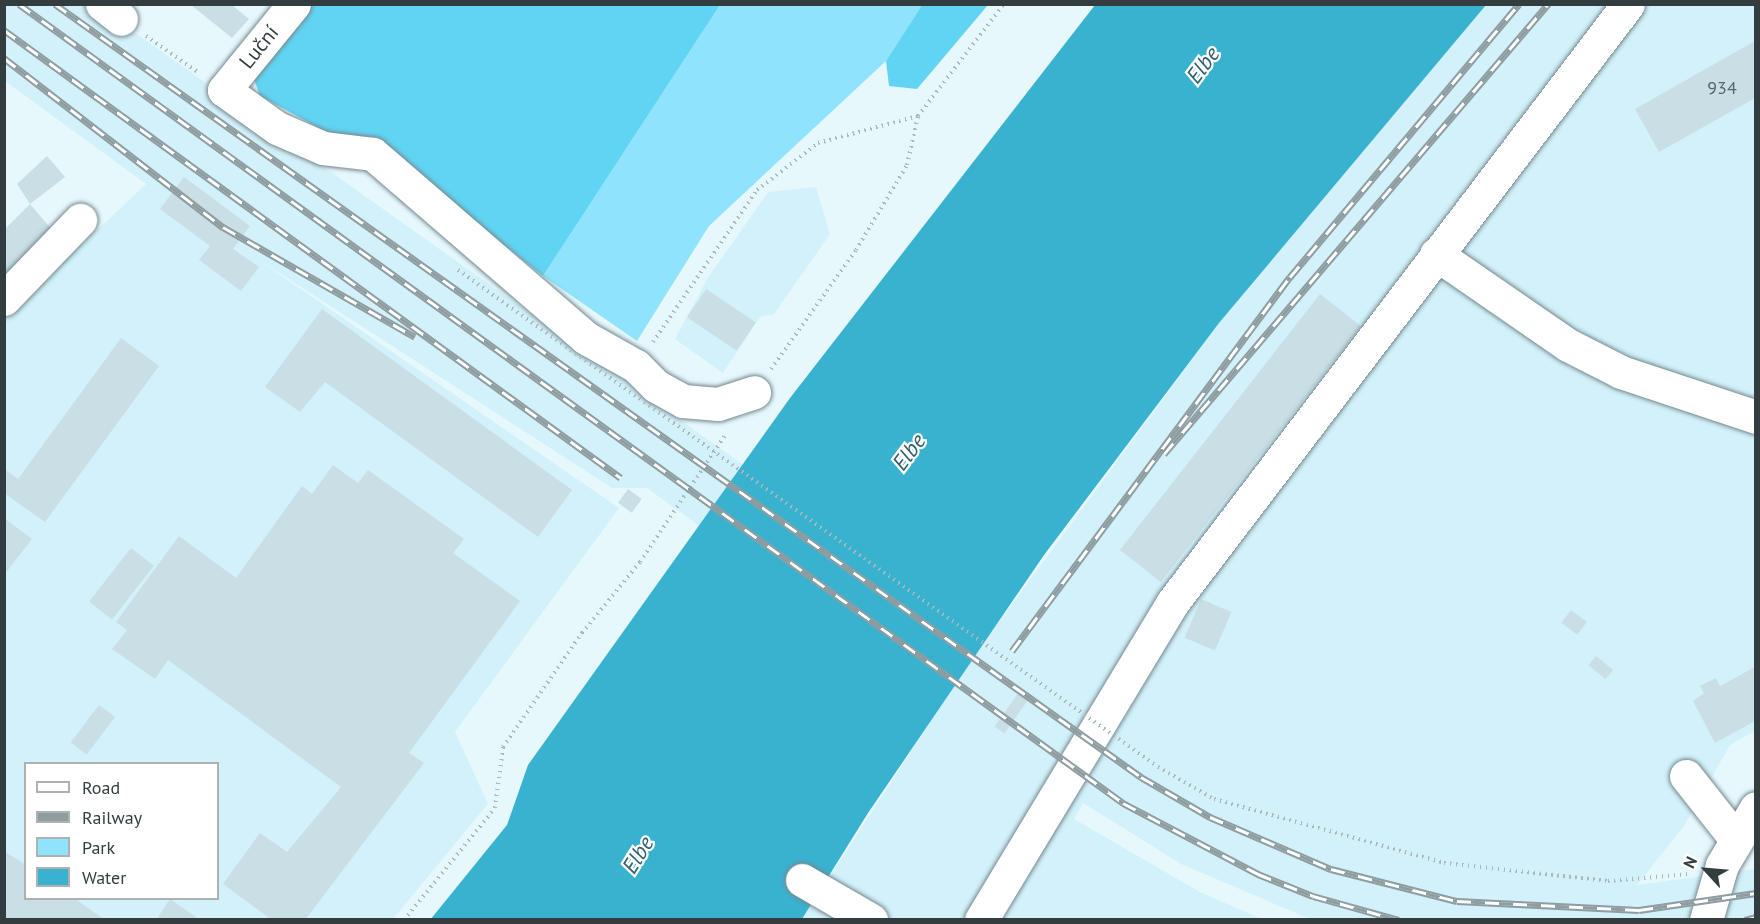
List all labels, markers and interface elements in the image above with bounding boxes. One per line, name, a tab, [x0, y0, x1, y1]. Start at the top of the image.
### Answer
street label: Luční	[234, 20, 284, 74]
water label: Elbe	[1181, 42, 1225, 88]
house number: 934	[1707, 77, 1737, 99]
water label: Elbe	[887, 429, 931, 475]
legend	[24, 762, 219, 900]
text: Road	[82, 776, 120, 799]
text: Railway	[82, 806, 142, 829]
water label: Elbe	[617, 832, 659, 878]
text: Park	[82, 836, 115, 859]
north arrow	[1676, 840, 1736, 900]
text: N	[1679, 853, 1701, 871]
text: Water	[82, 866, 126, 889]

